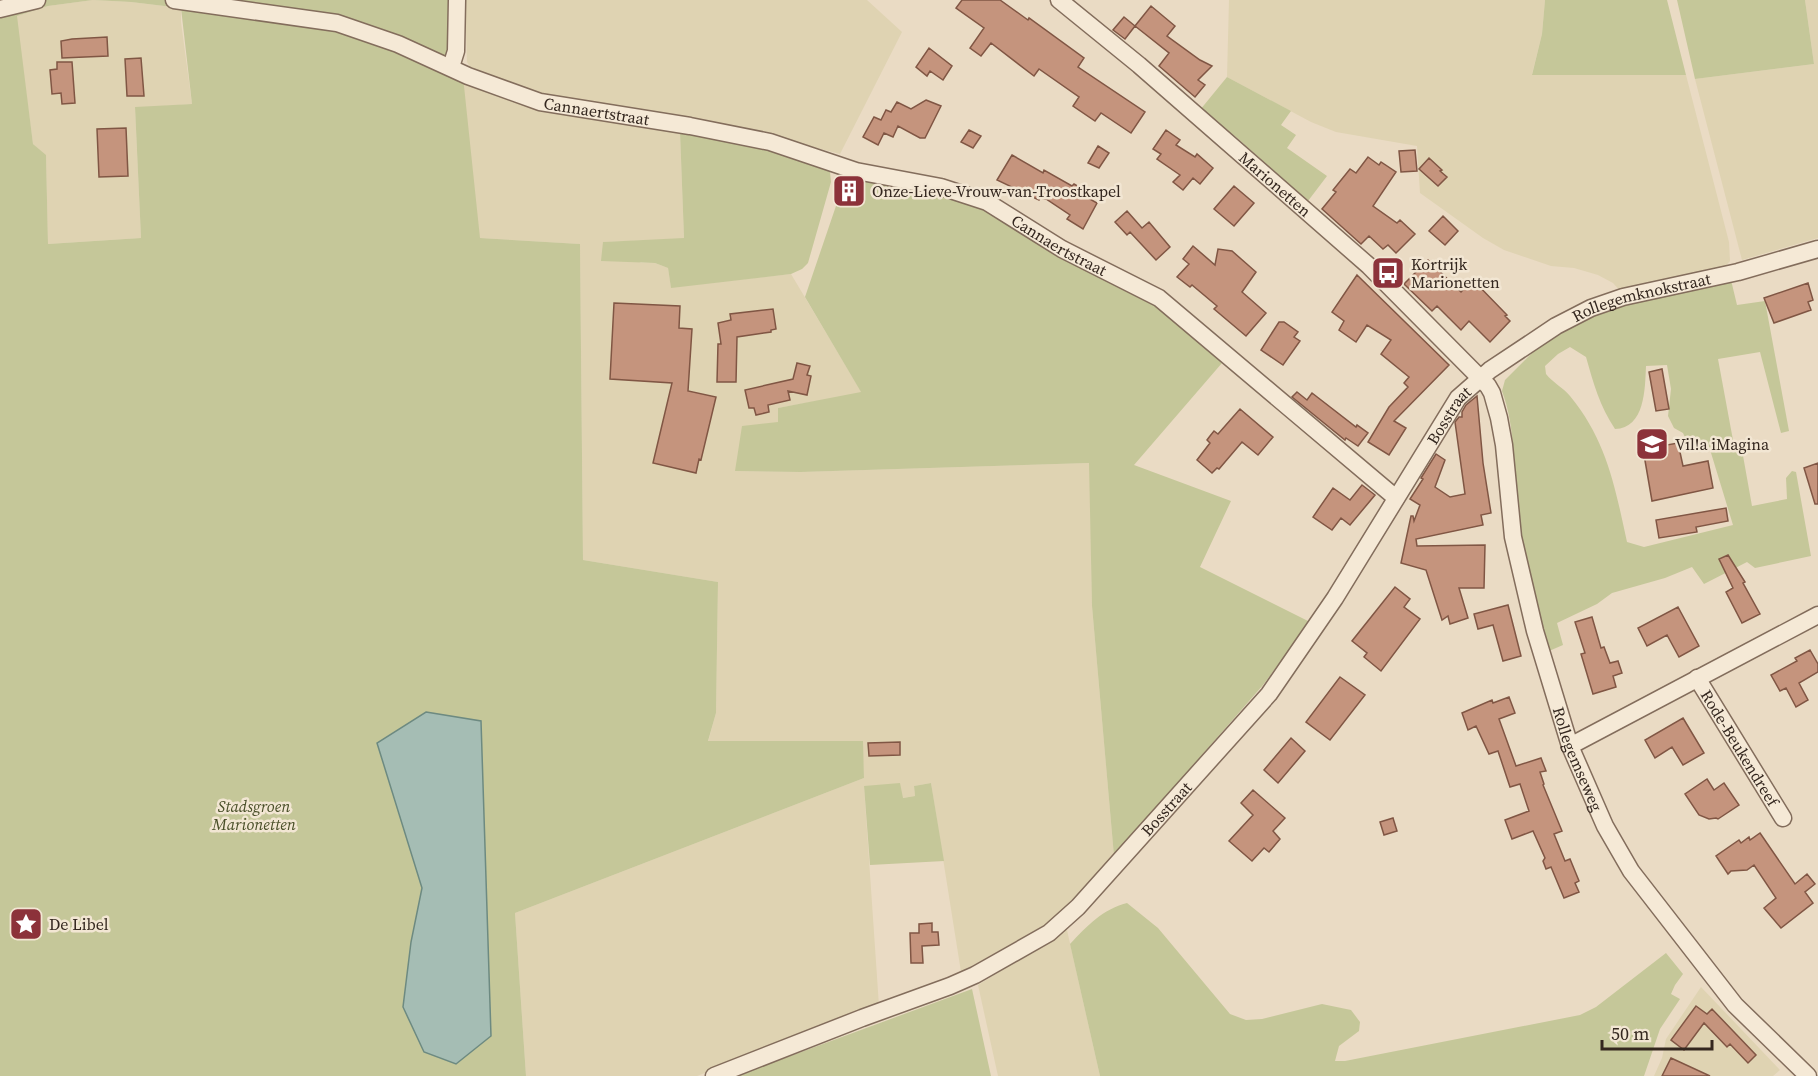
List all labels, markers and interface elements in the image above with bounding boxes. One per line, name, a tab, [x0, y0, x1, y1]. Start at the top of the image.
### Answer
street label: Cannaertstraat	[542, 92, 652, 130]
street label: Marionetten	[1235, 147, 1316, 222]
building icon: Onze-Lieve-Vrouw-van-Troostkapel	[831, 173, 867, 209]
place label: Onze-Lieve-Vrouw-van-Troostkapel	[872, 180, 1121, 202]
street label: Cannaertstraat	[1007, 209, 1111, 281]
place label: Kortrijk Marionetten	[1411, 253, 1500, 293]
bus stop icon: Kortrijk Marionetten	[1370, 255, 1406, 291]
street label: Rollegemknokstraat	[1568, 267, 1713, 327]
street label: Bosstraat	[1421, 380, 1476, 448]
school or university icon: Vil!a iMagina	[1634, 426, 1670, 462]
place label: Vil!a iMagina	[1675, 433, 1770, 455]
street label: Rode-Beukendreef	[1696, 685, 1785, 811]
street label: Rollegemseweg	[1548, 704, 1608, 815]
street label: Bosstraat	[1136, 776, 1197, 841]
park label: Stadsgroen Marionetten	[211, 795, 296, 835]
place icon: De Libel	[8, 906, 44, 942]
place label: De Libel	[49, 913, 109, 935]
scale bar	[1602, 1013, 1712, 1051]
text: 50 m	[1611, 1021, 1649, 1046]

